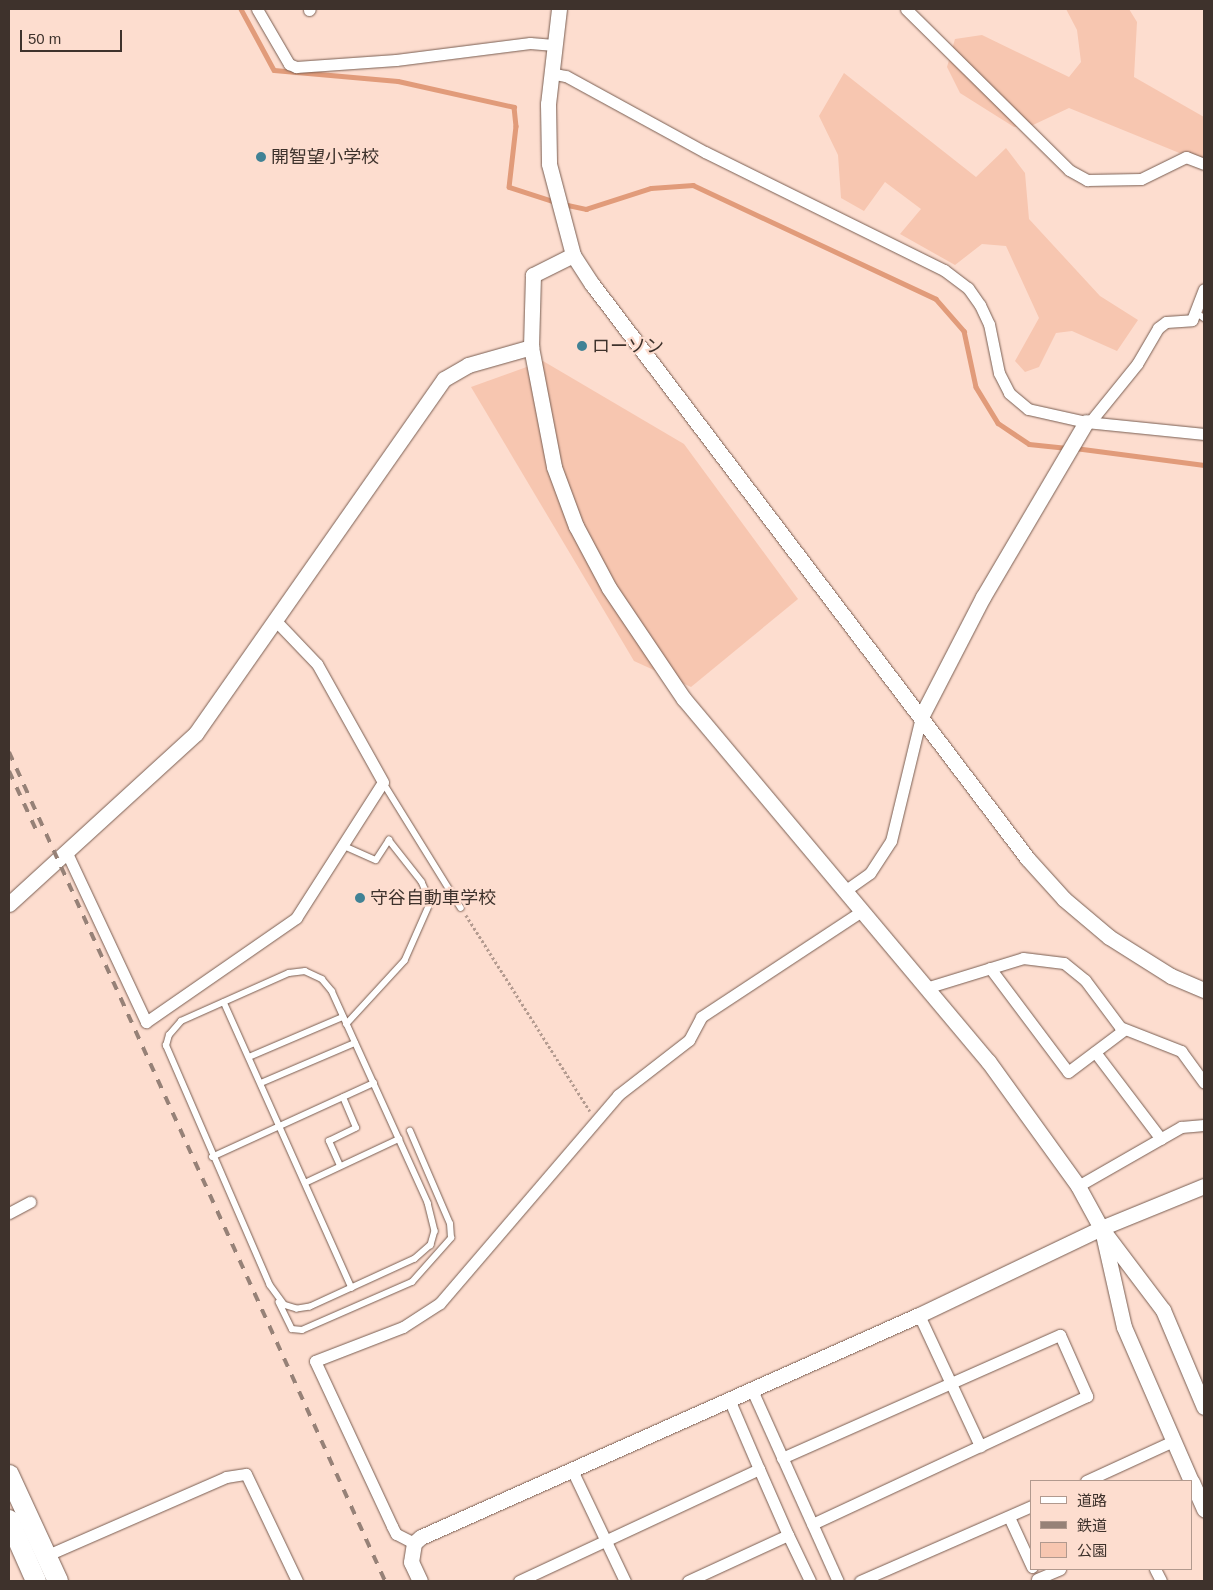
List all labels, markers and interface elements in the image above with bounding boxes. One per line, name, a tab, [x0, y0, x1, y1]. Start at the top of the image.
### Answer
scale bar	[22, 20, 125, 52]
text: 50 m	[28, 30, 61, 47]
place label: 開智望小学校	[271, 146, 379, 168]
marker: 開智望小学校	[255, 151, 267, 163]
place label: ローソン	[592, 335, 664, 357]
marker: ローソン	[576, 340, 588, 352]
place label: 守谷自動車学校	[370, 887, 496, 909]
marker: 守谷自動車学校	[354, 892, 366, 904]
legend	[1030, 1480, 1193, 1570]
text: 道路	[1077, 1492, 1107, 1509]
text: 鉄道	[1077, 1517, 1107, 1534]
text: 公園	[1077, 1542, 1107, 1559]

